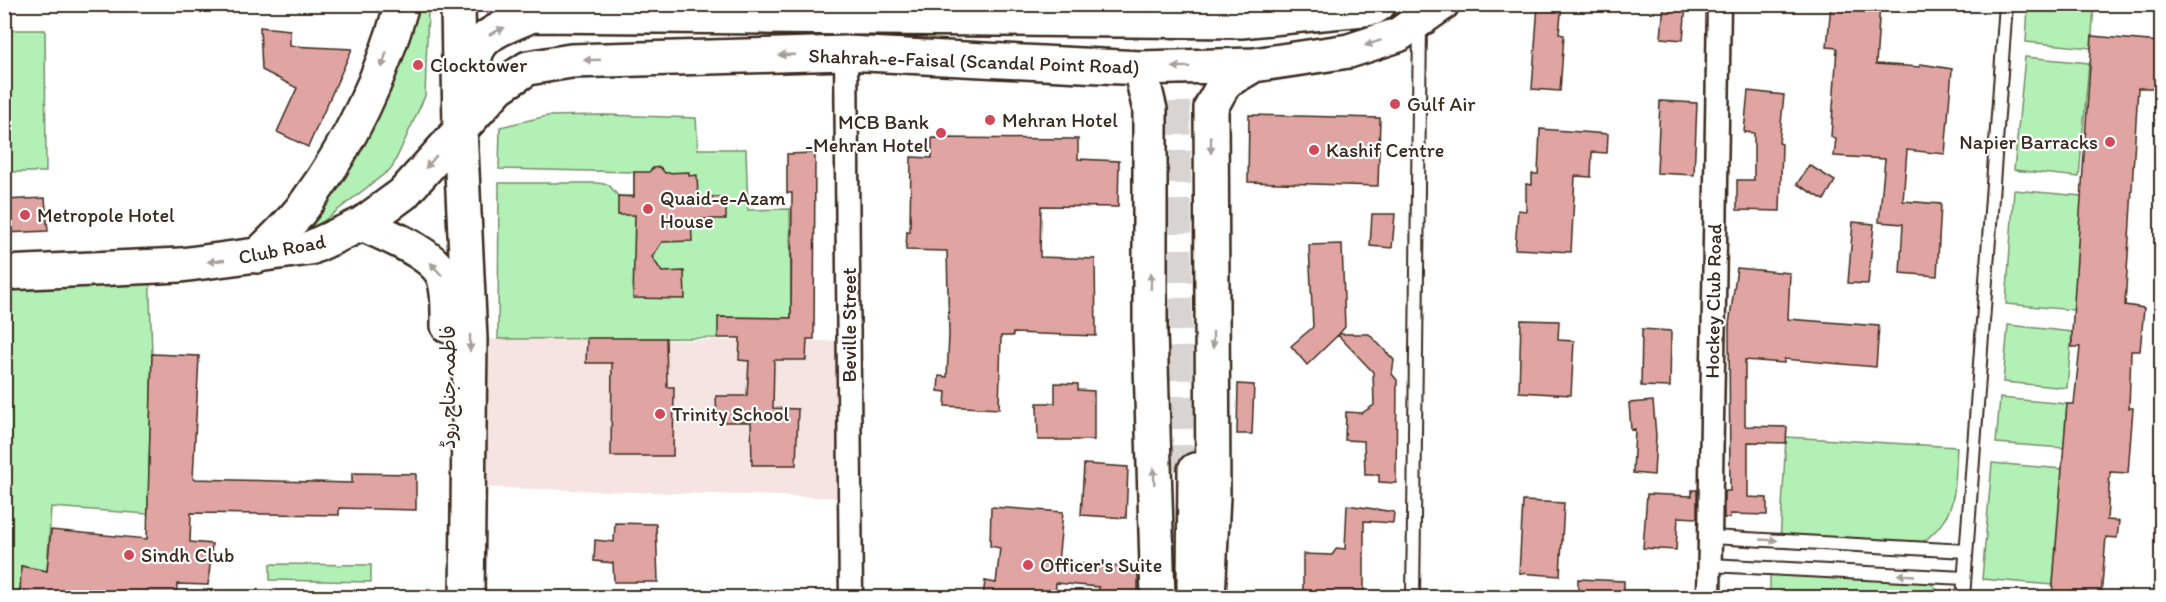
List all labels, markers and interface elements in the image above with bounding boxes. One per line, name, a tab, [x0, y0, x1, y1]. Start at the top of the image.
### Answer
one-way arrow	[489, 27, 506, 36]
one-way arrow	[1364, 39, 1382, 48]
street label: Shahrah-e-Faisal (Scandal Point Road)	[808, 43, 1140, 79]
one-way arrow	[778, 50, 797, 60]
one-way arrow	[379, 51, 388, 69]
place label: Clocktower	[430, 53, 527, 77]
one-way arrow	[583, 56, 602, 65]
marker: Clocktower	[411, 58, 425, 72]
one-way arrow	[1171, 62, 1190, 71]
place label: Gulf Air	[1407, 92, 1475, 116]
marker: Gulf Air	[1388, 97, 1402, 111]
place label: Mehran Hotel	[1002, 108, 1118, 132]
place label: MCB Bank -Mehran Hotel	[805, 110, 929, 157]
marker: Mehran Hotel	[983, 113, 997, 127]
marker: MCB Bank -Mehran Hotel	[934, 126, 948, 140]
place label: Napier Barracks	[1959, 130, 2098, 154]
one-way arrow	[1206, 135, 1216, 154]
marker: Napier Barracks	[2103, 135, 2117, 149]
place label: Kashif Centre	[1326, 138, 1444, 162]
marker: Kashif Centre	[1307, 143, 1321, 157]
one-way arrow	[425, 154, 438, 169]
place label: Quaid-e-Azam House	[660, 186, 786, 233]
marker: Quaid-e-Azam House	[641, 202, 655, 216]
place label: Metropole Hotel	[37, 203, 175, 227]
marker: Metropole Hotel	[18, 208, 32, 222]
street label: Hockey Club Road	[1700, 223, 1726, 379]
street label: Club Road	[236, 229, 328, 269]
one-way arrow	[206, 256, 225, 266]
one-way arrow	[430, 261, 443, 277]
street label: Beville Street	[837, 267, 861, 383]
one-way arrow	[1146, 272, 1156, 291]
street label: فاطمہ جناح روڈ	[436, 325, 462, 449]
one-way arrow	[1208, 330, 1218, 349]
one-way arrow	[465, 334, 475, 353]
place label: Trinity School	[672, 402, 789, 426]
marker: Trinity School	[653, 407, 667, 421]
one-way arrow	[1149, 467, 1158, 486]
one-way arrow	[1760, 535, 1779, 544]
place label: Sindh Club	[141, 543, 234, 567]
marker: Sindh Club	[122, 548, 136, 562]
place label: Officer's Suite	[1040, 553, 1162, 577]
marker: Officer's Suite	[1021, 558, 1035, 572]
one-way arrow	[1896, 570, 1915, 580]

